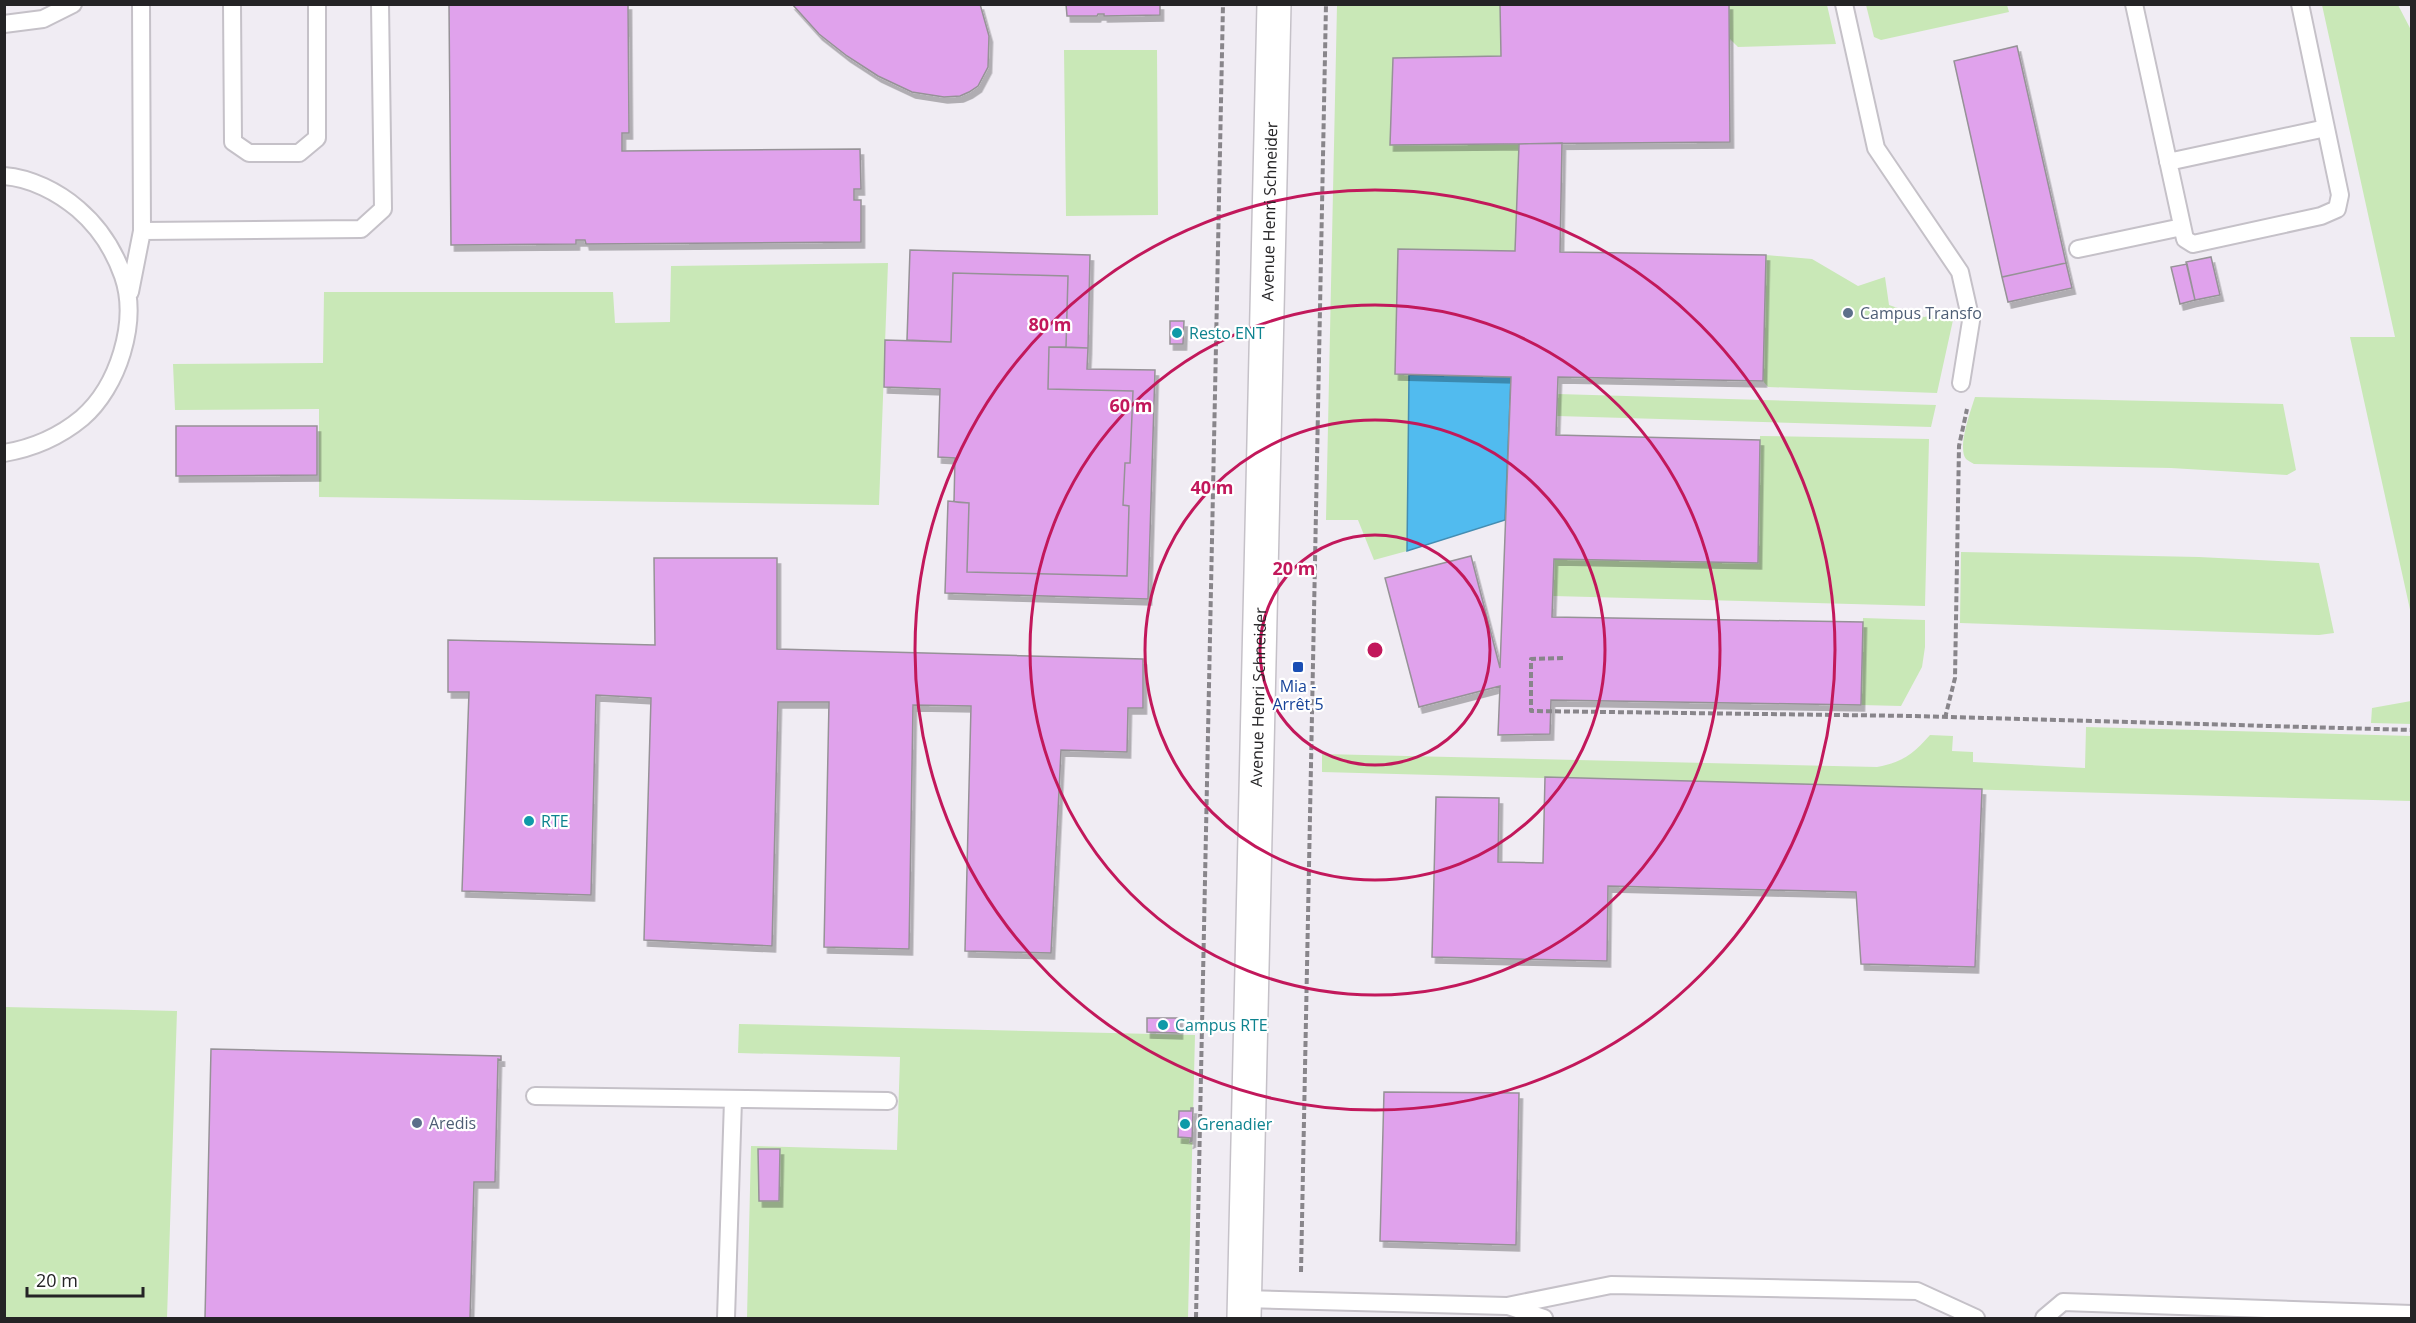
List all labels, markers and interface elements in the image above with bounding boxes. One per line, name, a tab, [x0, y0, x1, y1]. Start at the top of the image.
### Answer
street label: Avenue Henri Schneider	[1256, 121, 1282, 301]
place label: Campus Transfo	[1860, 302, 1982, 324]
marker: Campus Transfo	[1841, 306, 1855, 320]
text: 80 m	[1029, 312, 1071, 336]
place label: Resto ENT	[1189, 322, 1265, 344]
marker: Resto ENT	[1170, 326, 1184, 340]
text: 60 m	[1110, 393, 1152, 417]
text: 40 m	[1191, 475, 1233, 499]
text: 20 m	[1273, 556, 1315, 580]
street label: Avenue Henri Schneider	[1245, 607, 1271, 787]
centre of rings	[1365, 640, 1385, 660]
marker: Mia - Arrêt 5	[1291, 660, 1305, 674]
place label: Mia - Arrêt 5	[1272, 675, 1324, 715]
place label: RTE	[541, 810, 569, 832]
marker: RTE	[522, 814, 536, 828]
place label: Campus RTE	[1175, 1014, 1268, 1036]
marker: Campus RTE	[1156, 1018, 1170, 1032]
place label: Aredis	[429, 1112, 476, 1134]
place label: Grenadier	[1197, 1113, 1273, 1135]
marker: Aredis	[410, 1116, 424, 1130]
marker: Grenadier	[1178, 1117, 1192, 1131]
scale bar	[27, 1260, 142, 1298]
text: 20 m	[36, 1268, 78, 1292]

